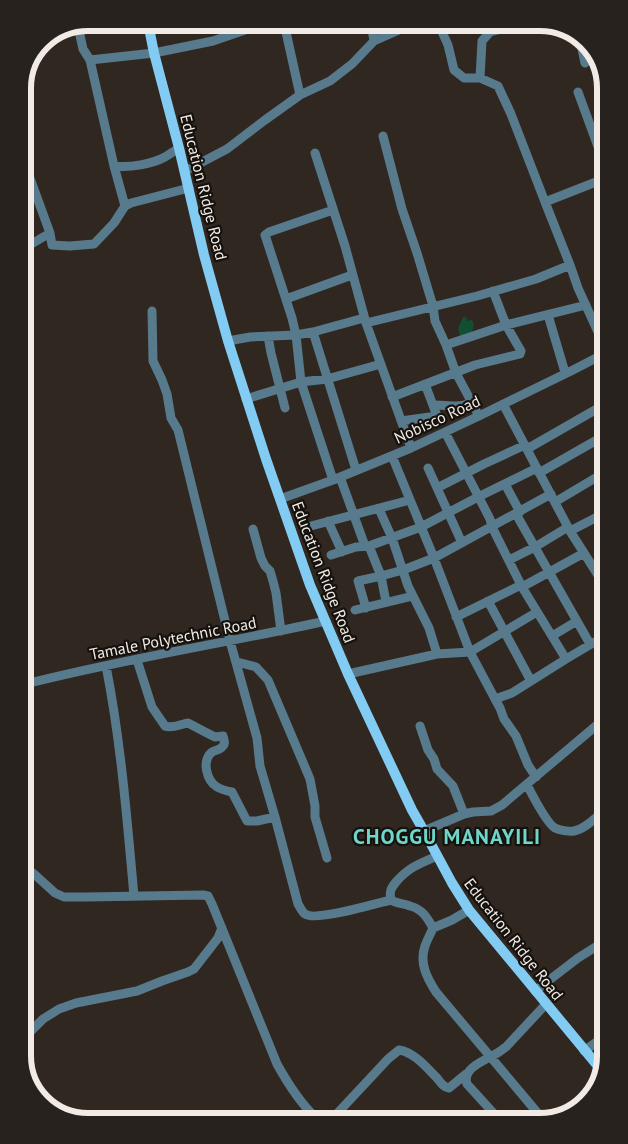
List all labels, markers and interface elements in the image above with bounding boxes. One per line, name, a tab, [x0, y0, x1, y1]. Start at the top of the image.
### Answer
street label: Education Ridge Road	[176, 112, 232, 262]
street label: Nobisco Road	[391, 390, 483, 448]
street label: Education Ridge Road	[288, 499, 360, 645]
street label: Tamale Polytechnic Road	[88, 612, 258, 664]
district label: CHOGGU MANAYILI	[353, 823, 541, 850]
street label: Education Ridge Road	[460, 874, 568, 1004]

